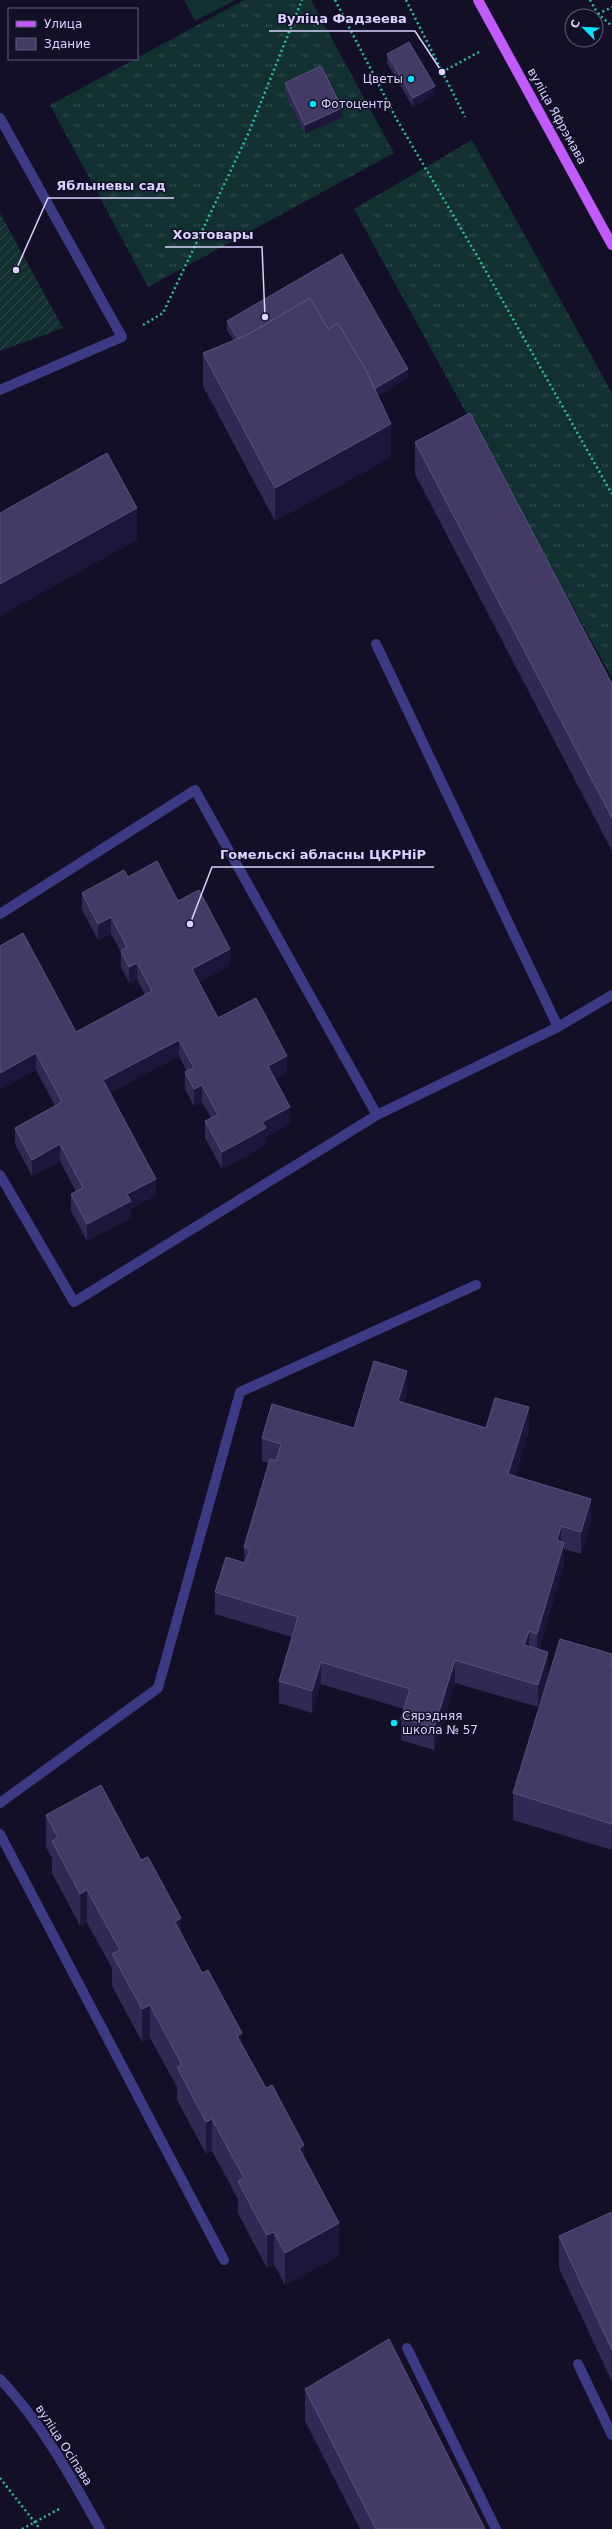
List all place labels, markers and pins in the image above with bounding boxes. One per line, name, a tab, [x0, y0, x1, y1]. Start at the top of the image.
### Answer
callout: Вуліца Фадзеева	[269, 6, 415, 31]
place label: Цветы	[363, 72, 403, 86]
marker: Цветы	[406, 74, 416, 84]
place label: Фотоцентр	[321, 97, 391, 111]
marker: Фотоцентр	[308, 99, 318, 109]
callout: Яблыневы сад	[48, 173, 174, 198]
callout: Хозтовары	[165, 222, 262, 247]
callout: Гомельскі абласны ЦКРНіР	[212, 842, 434, 867]
place label: Сярэдняя школа № 57	[402, 1709, 478, 1737]
marker: Сярэдняя школа № 57	[389, 1718, 399, 1728]

